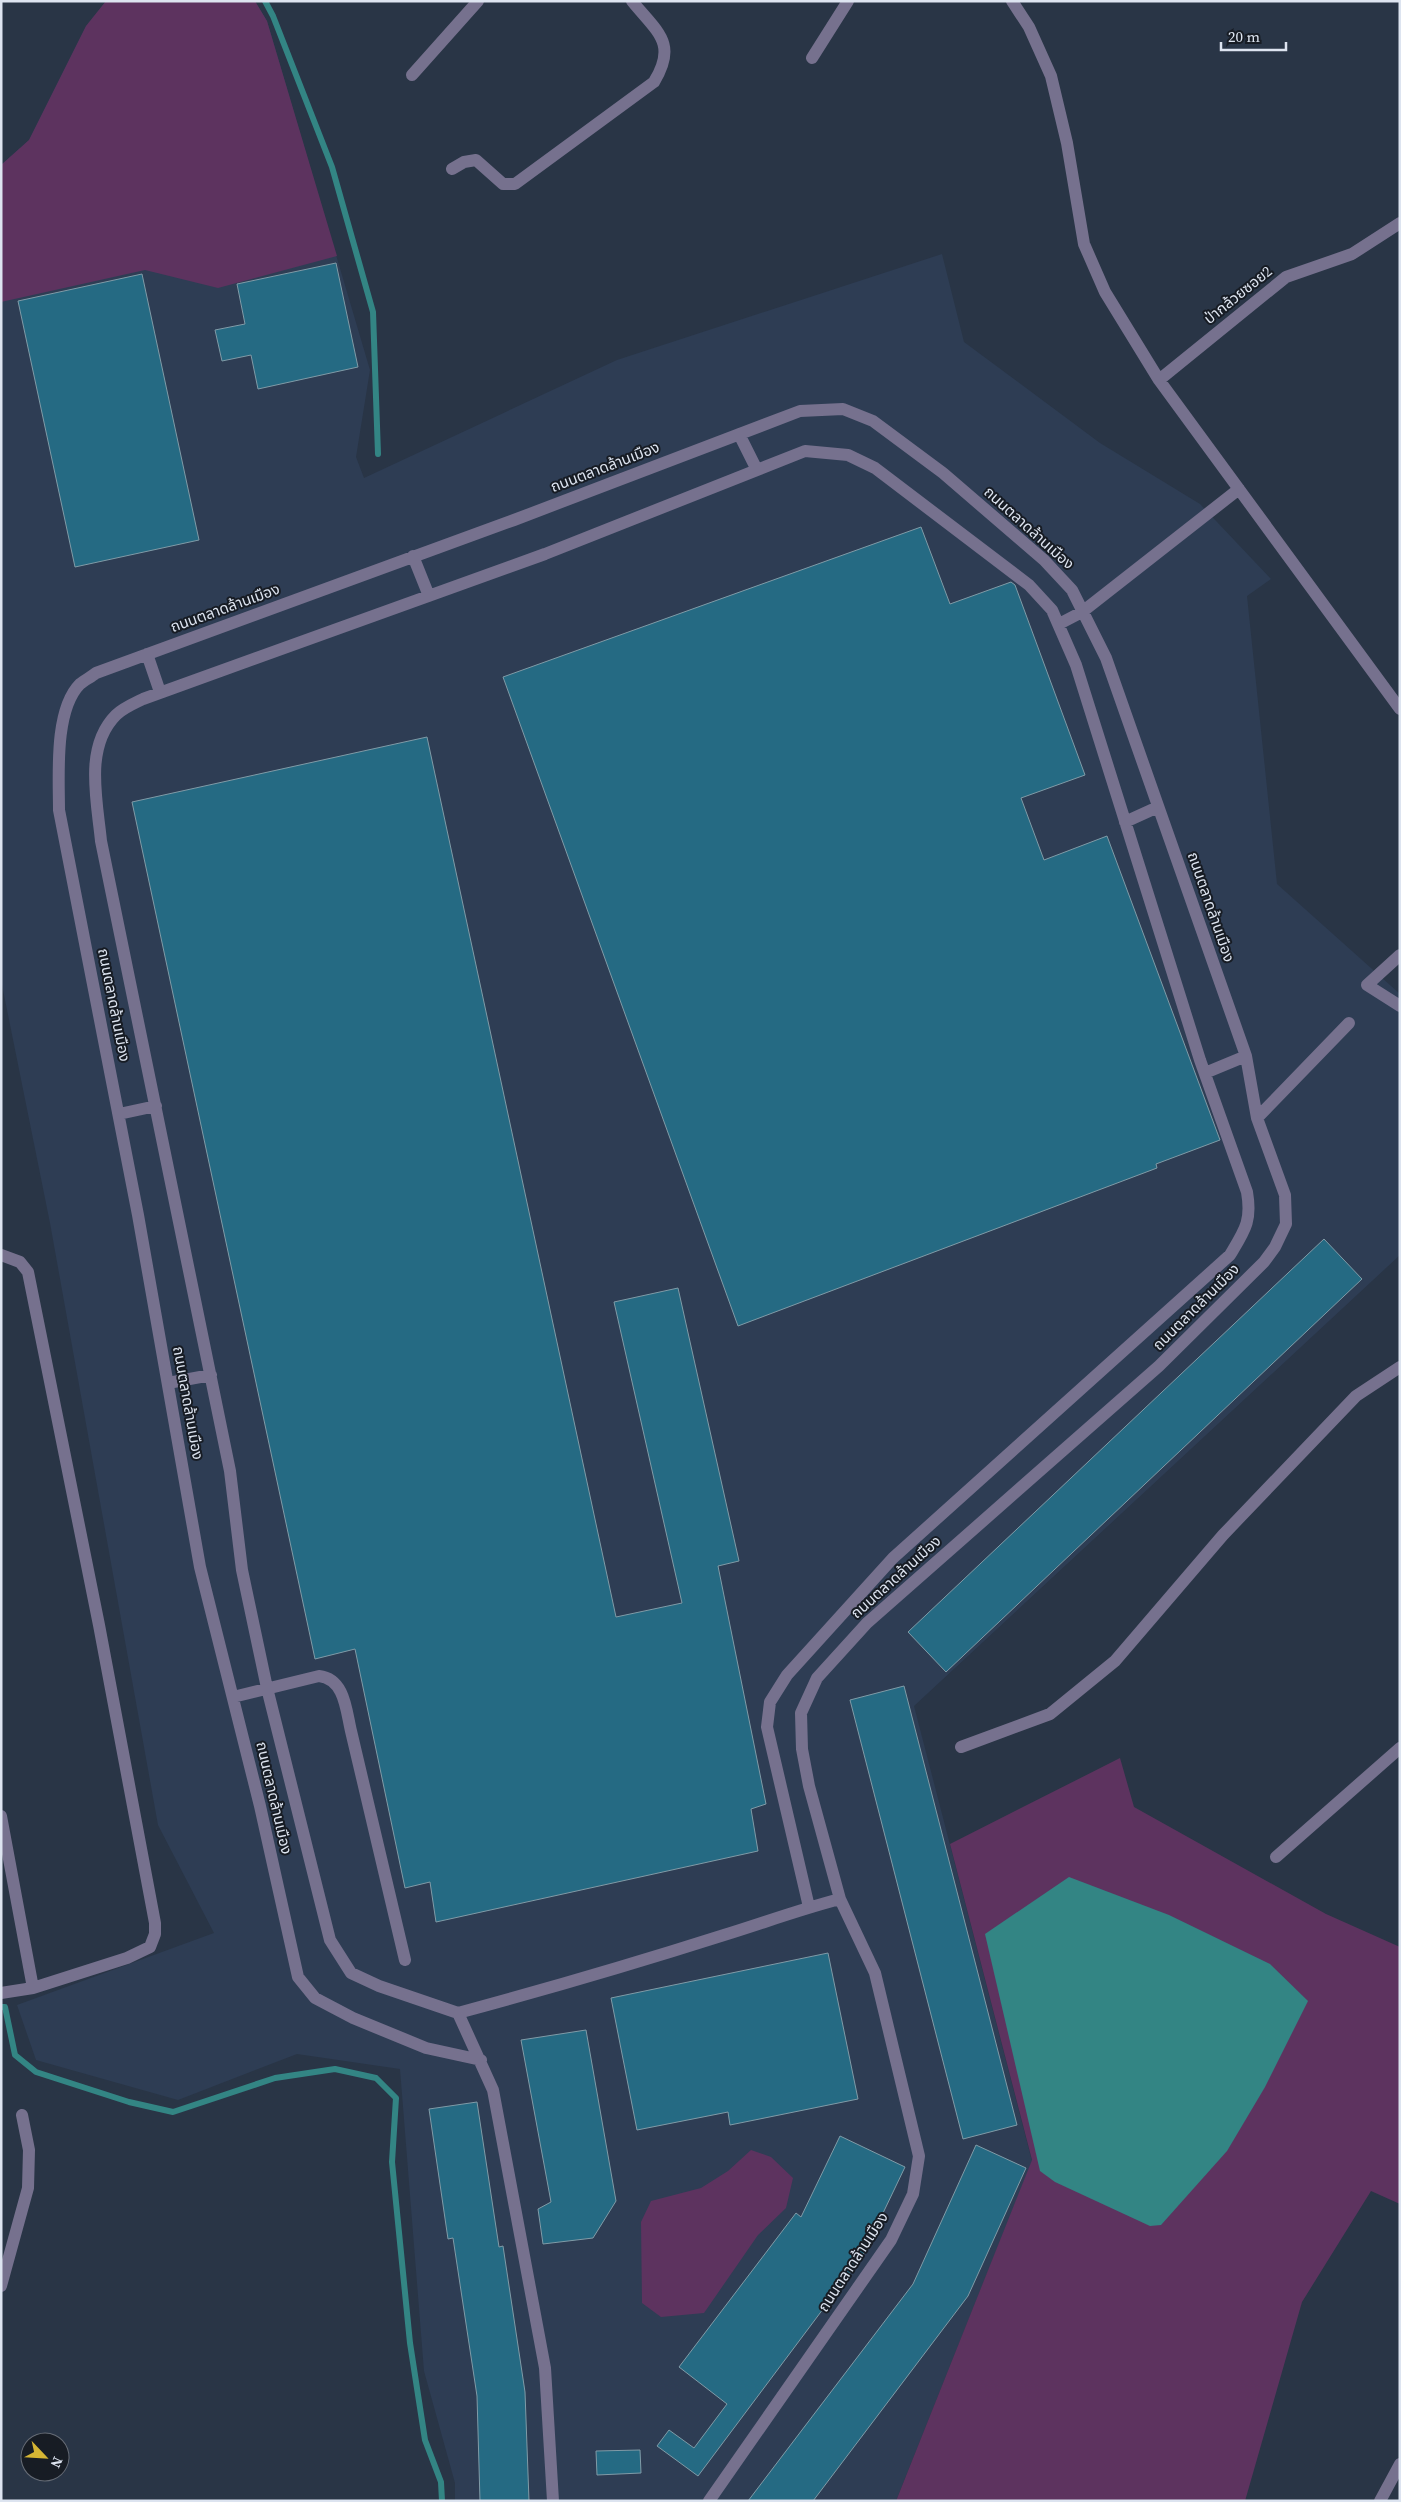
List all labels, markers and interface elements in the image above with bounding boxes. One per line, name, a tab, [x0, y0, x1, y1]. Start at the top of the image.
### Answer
scale bar	[1221, 20, 1286, 52]
text: 20 m	[1228, 26, 1260, 47]
street label: ป่ากล้วยซอย2	[1199, 261, 1276, 329]
street label: ถนนตลาดล้านเมือง	[547, 436, 662, 497]
street label: ถนนตลาดล้านเมือง	[980, 481, 1079, 574]
street label: ถนนตลาดล้านเมือง	[167, 578, 282, 637]
street label: ถนนตลาดล้านเมือง	[1183, 849, 1240, 965]
street label: ถนนตลาดล้านเมือง	[93, 946, 136, 1063]
street label: ถนนตลาดล้านเมือง	[1148, 1259, 1244, 1355]
street label: ถนนตลาดล้านเมือง	[168, 1344, 209, 1461]
street label: ถนนตลาดล้านเมือง	[846, 1530, 945, 1623]
street label: ถนนตลาดล้านเมือง	[251, 1739, 298, 1856]
street label: ถนนตลาดล้านเมือง	[812, 2208, 893, 2316]
north arrow	[20, 2432, 70, 2482]
text: N	[46, 2454, 68, 2471]

